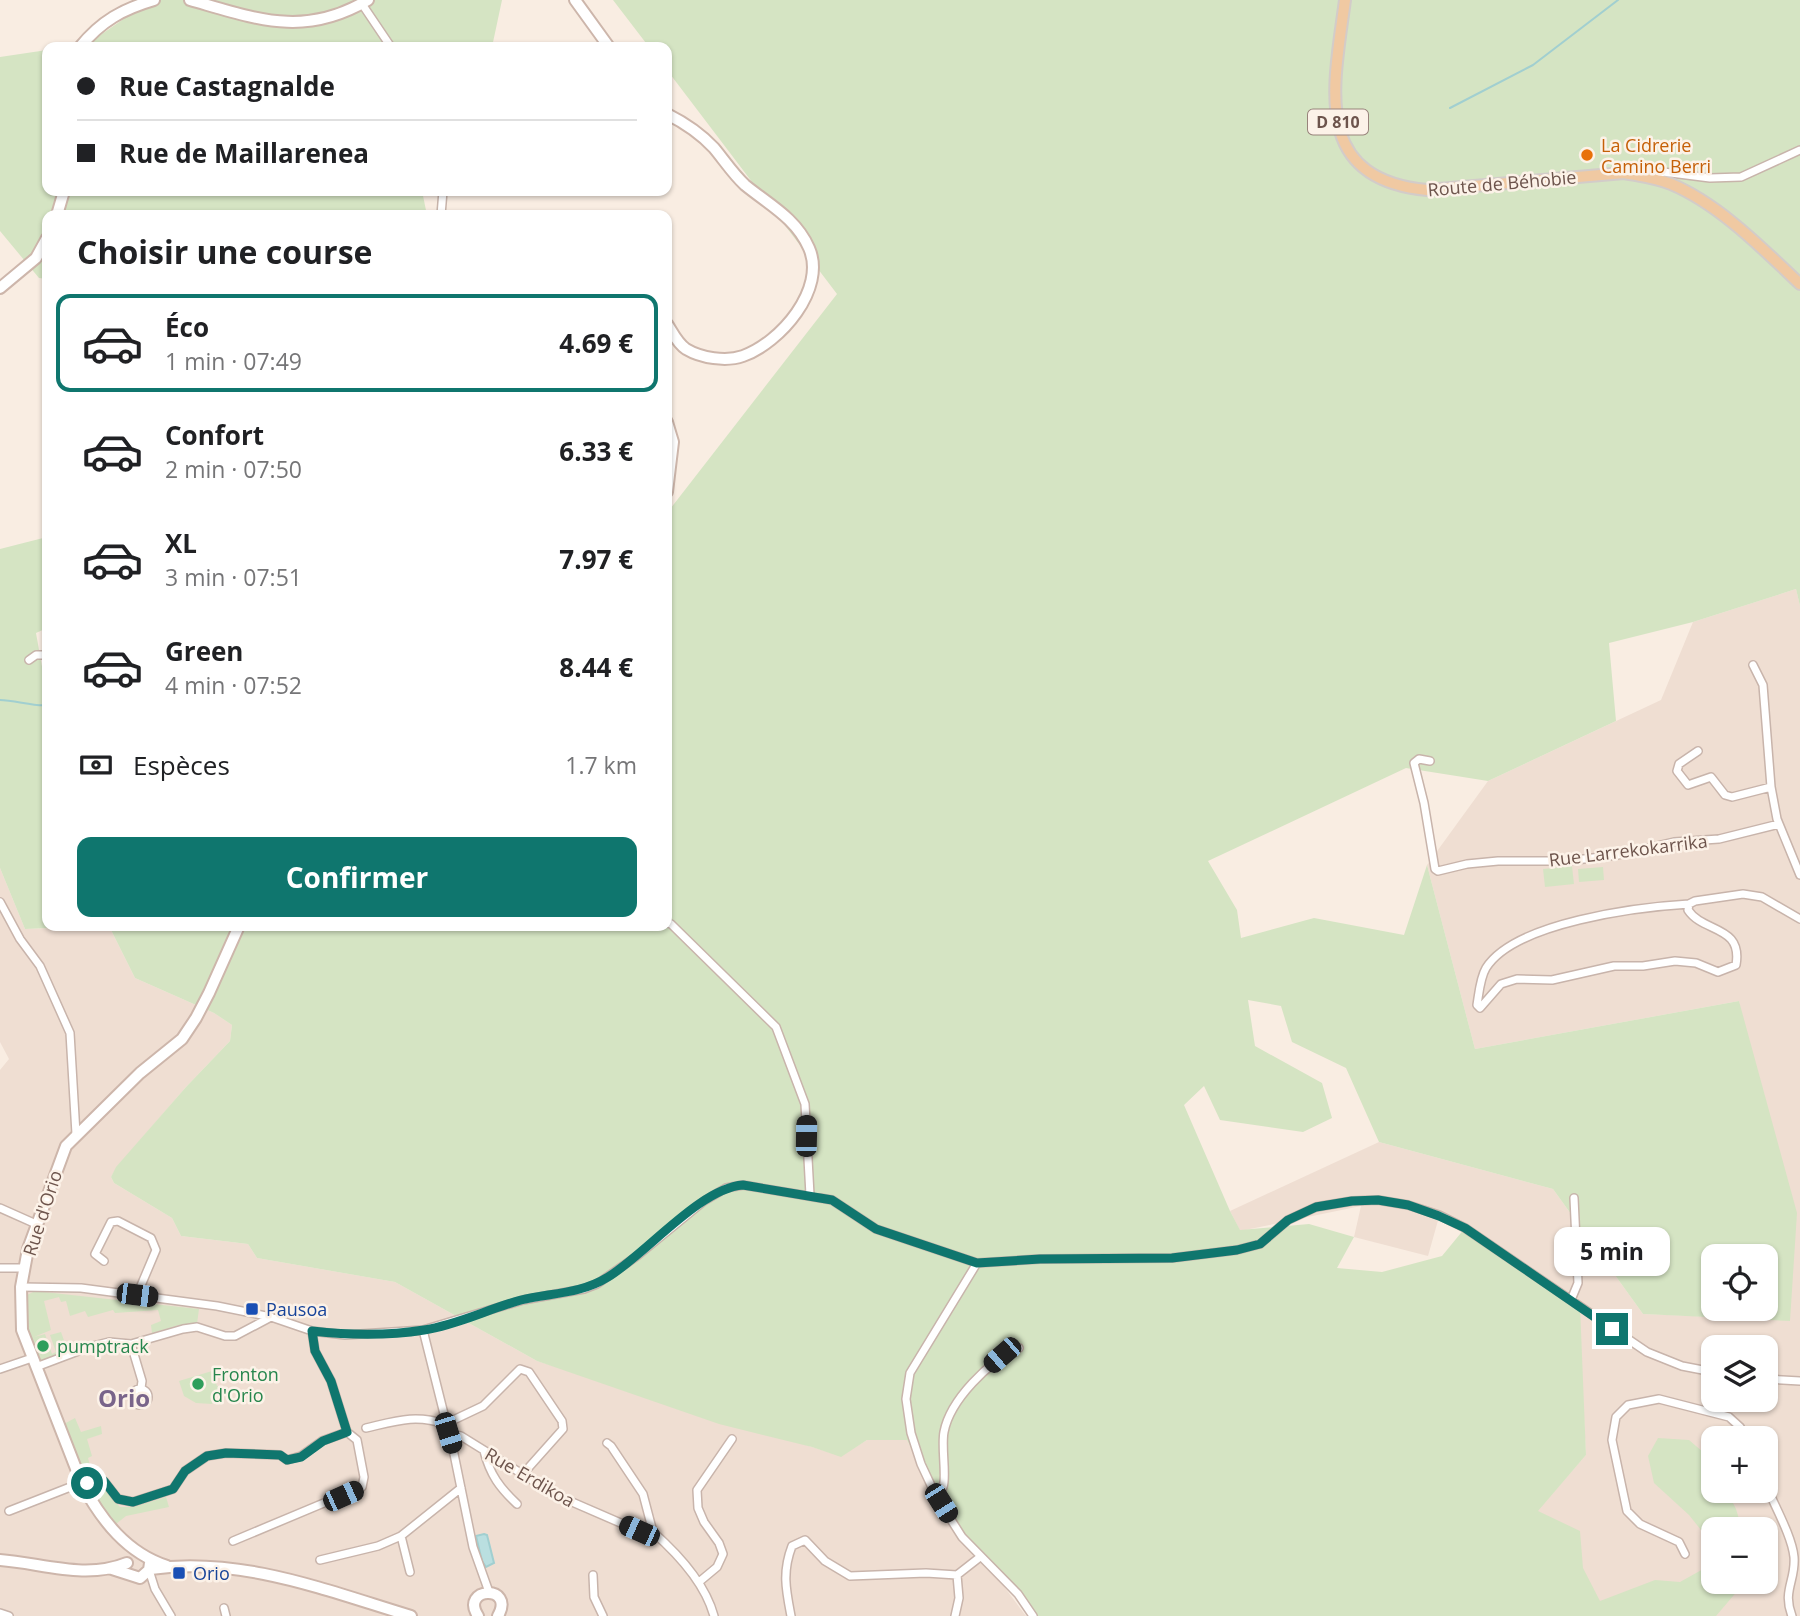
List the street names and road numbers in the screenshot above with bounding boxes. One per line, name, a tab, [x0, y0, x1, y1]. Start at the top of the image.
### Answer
road number: D 810	[1308, 110, 1368, 134]
street label: Route de Béhobie	[1427, 165, 1577, 201]
street label: Rue Larrekokarrika	[1547, 828, 1709, 872]
street label: Rue d'Orio	[17, 1167, 67, 1259]
street label: Rue Erdikoa	[481, 1442, 579, 1512]

